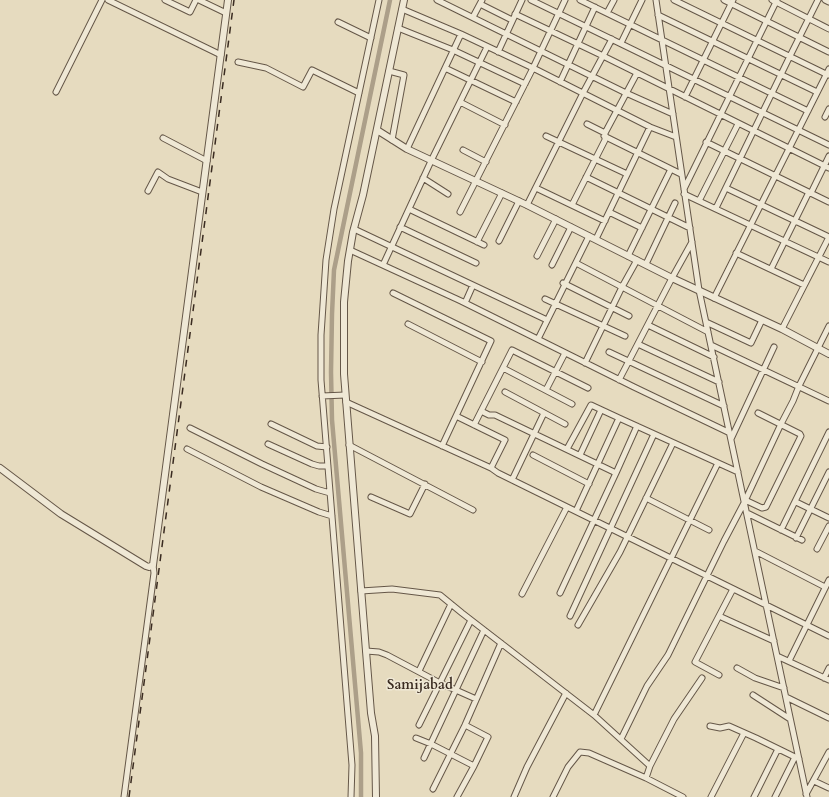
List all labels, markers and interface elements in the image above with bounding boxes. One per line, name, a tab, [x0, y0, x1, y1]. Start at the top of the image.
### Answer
district label: Samijabad	[387, 678, 453, 694]

